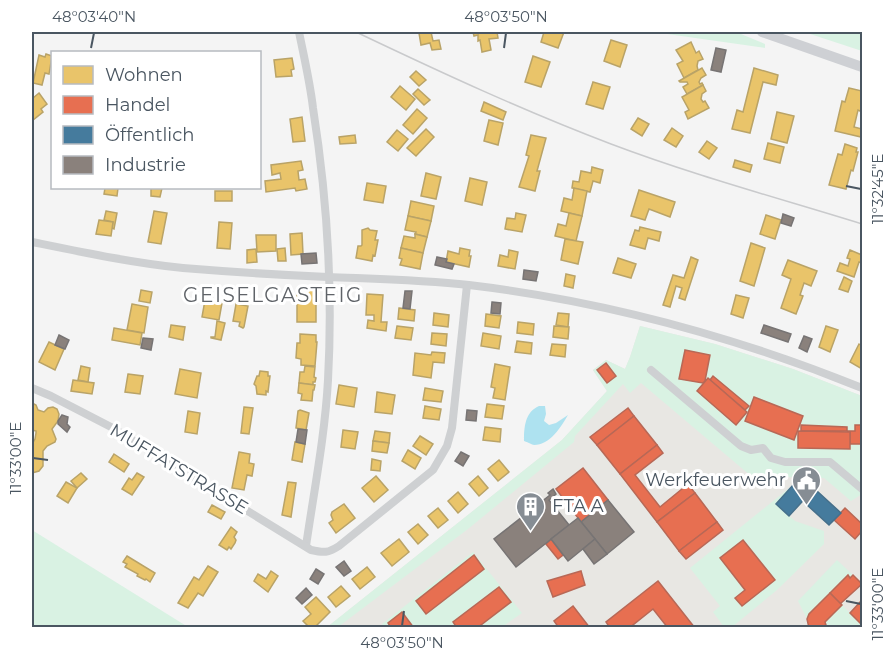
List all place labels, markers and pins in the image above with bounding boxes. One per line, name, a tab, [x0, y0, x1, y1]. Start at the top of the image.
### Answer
public building icon: Werkfeuerwehr	[791, 464, 823, 506]
place label: Werkfeuerwehr	[645, 469, 786, 491]
building icon: FTA A	[515, 490, 547, 532]
place label: FTA A	[552, 495, 604, 517]

